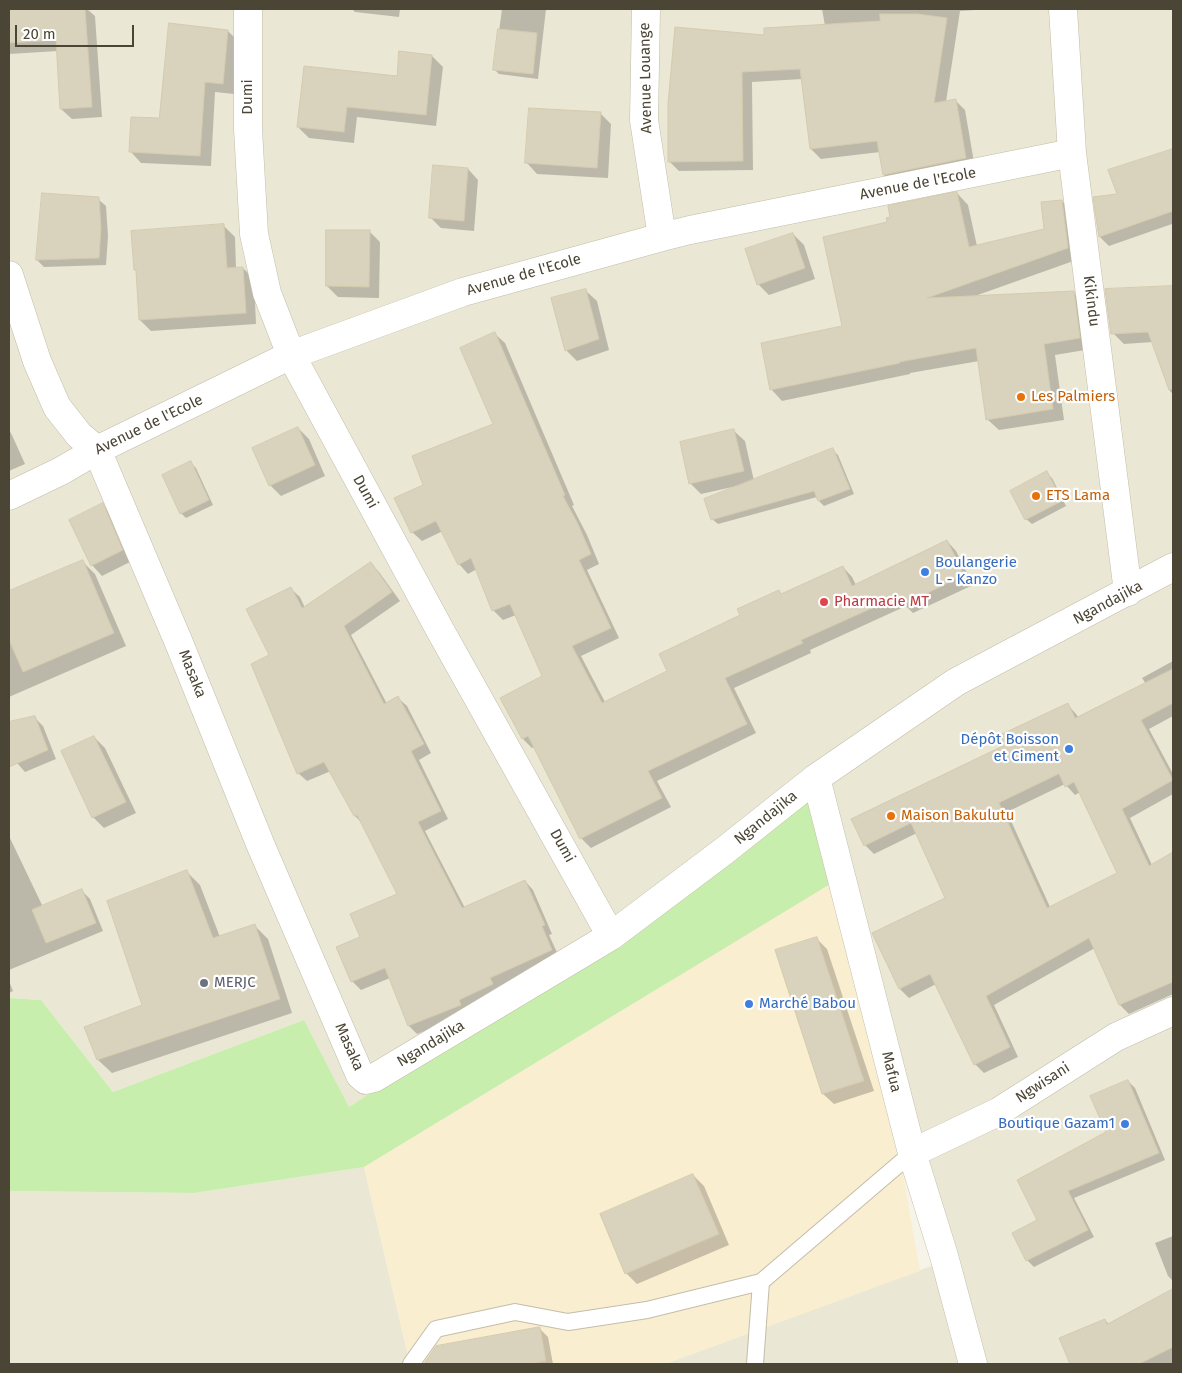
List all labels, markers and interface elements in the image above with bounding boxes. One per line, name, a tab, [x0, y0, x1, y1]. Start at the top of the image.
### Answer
scale bar	[18, 15, 136, 47]
street label: Avenue Louange	[636, 22, 656, 134]
text: 20 m	[23, 25, 56, 43]
street label: Dumi	[239, 79, 257, 115]
street label: Avenue de l'Ecole	[858, 164, 978, 204]
street label: Avenue de l'Ecole	[465, 250, 583, 300]
street label: Kikindu	[1079, 274, 1103, 328]
place label: Les Palmiers	[1031, 388, 1115, 406]
street label: Avenue de l'Ecole	[92, 391, 206, 459]
marker: Les Palmiers	[1015, 391, 1027, 403]
street label: Dumi	[349, 472, 381, 512]
place label: ETS Lama	[1046, 487, 1110, 505]
marker: ETS Lama	[1030, 490, 1042, 502]
place label: Boulangerie L - Kanzo	[935, 554, 1017, 589]
marker: Boulangerie L - Kanzo	[919, 566, 931, 578]
street label: Ngandajika	[1070, 577, 1146, 629]
place label: Pharmacie MT	[834, 593, 929, 611]
marker: Pharmacie MT	[818, 596, 830, 608]
street label: Masaka	[174, 647, 210, 701]
place label: Dépôt Boisson et Ciment	[961, 731, 1059, 766]
marker: Dépôt Boisson et Ciment	[1063, 743, 1075, 755]
street label: Ngandajika	[731, 787, 801, 849]
place label: Maison Bakulutu	[901, 807, 1014, 825]
marker: Maison Bakulutu	[885, 810, 897, 822]
street label: Dumi	[546, 826, 578, 866]
place label: MERJC	[214, 974, 256, 992]
marker: MERJC	[198, 977, 210, 989]
place label: Marché Babou	[759, 995, 856, 1013]
marker: Marché Babou	[743, 998, 755, 1010]
street label: Ngandajika	[394, 1017, 468, 1071]
street label: Masaka	[331, 1020, 367, 1074]
street label: Mafua	[877, 1050, 905, 1094]
street label: Ngwisani	[1012, 1059, 1074, 1107]
place label: Boutique Gazam1	[998, 1115, 1115, 1133]
marker: Boutique Gazam1	[1119, 1118, 1131, 1130]

